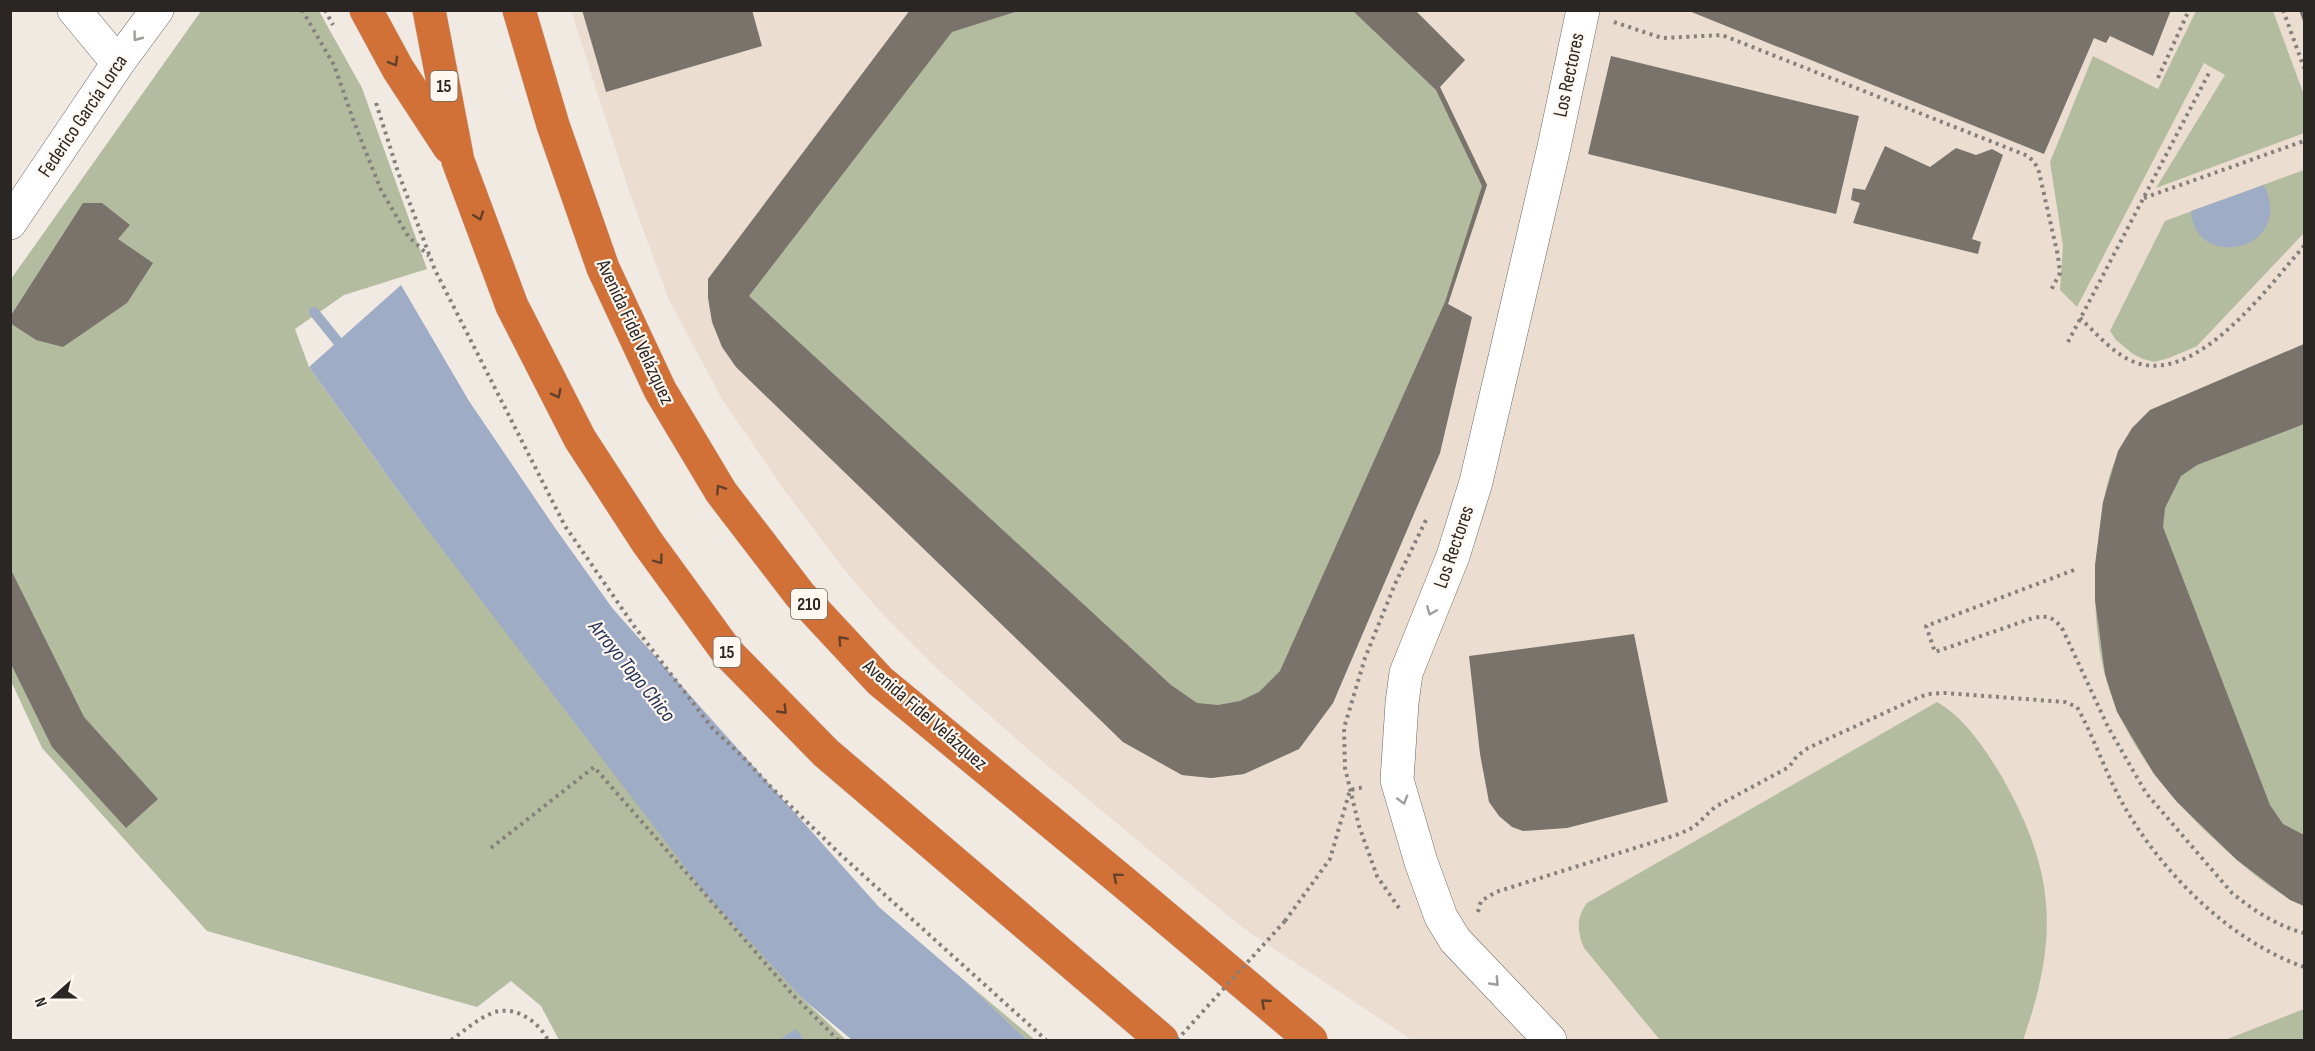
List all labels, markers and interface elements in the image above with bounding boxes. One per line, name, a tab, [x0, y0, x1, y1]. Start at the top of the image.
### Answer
one-way arrow	[134, 30, 145, 41]
street label: Los Rectores	[1548, 31, 1590, 119]
street label: Federico García Lorca	[33, 50, 133, 182]
one-way arrow	[387, 56, 398, 66]
road number: 15	[430, 71, 458, 101]
one-way arrow	[471, 210, 484, 221]
street label: Avenida Fidel Velázquez	[591, 255, 679, 408]
one-way arrow	[550, 388, 561, 398]
one-way arrow	[716, 484, 727, 495]
street label: Los Rectores	[1429, 503, 1479, 591]
one-way arrow	[652, 553, 663, 564]
road number: 210	[791, 589, 827, 619]
one-way arrow	[1426, 605, 1438, 616]
water label: Arroyo Topo Chico	[583, 614, 681, 727]
one-way arrow	[839, 636, 850, 647]
road number: 15	[714, 637, 740, 667]
street label: Avenida Fidel Velázquez	[857, 654, 992, 776]
one-way arrow	[776, 702, 787, 713]
one-way arrow	[1396, 794, 1408, 804]
one-way arrow	[1113, 873, 1124, 884]
north arrow	[24, 967, 84, 1027]
one-way arrow	[1488, 975, 1499, 986]
text: N	[31, 994, 52, 1009]
one-way arrow	[1261, 1000, 1272, 1011]

